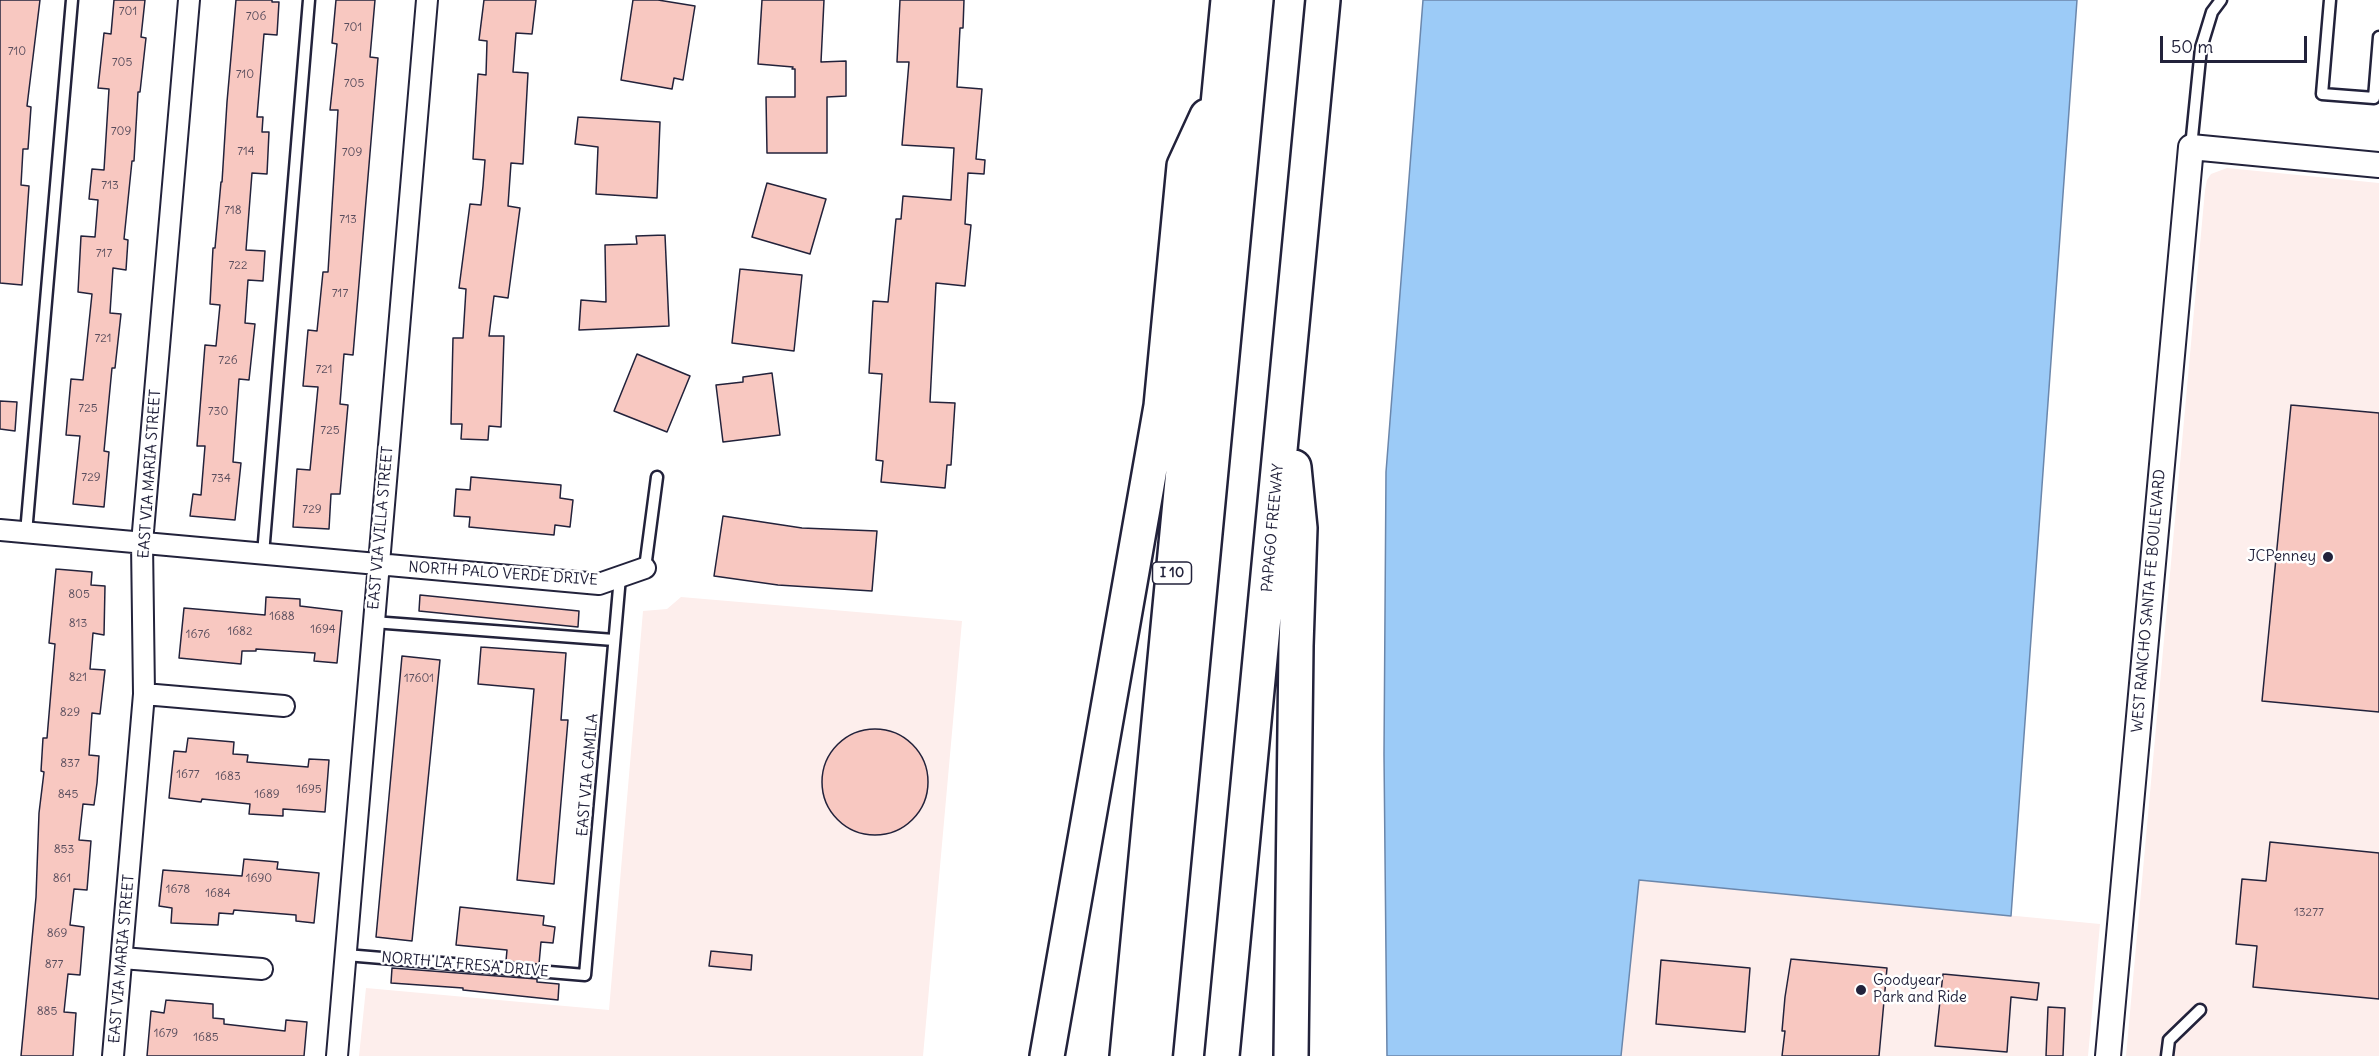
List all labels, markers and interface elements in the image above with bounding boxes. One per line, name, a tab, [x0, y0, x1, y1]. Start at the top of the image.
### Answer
house number: 701	[119, 5, 137, 19]
house number: 706	[246, 10, 266, 24]
house number: 701	[344, 21, 362, 35]
scale bar	[2163, 24, 2310, 62]
text: 50 m	[2171, 35, 2213, 58]
house number: 710	[8, 45, 26, 59]
house number: 705	[112, 56, 132, 70]
house number: 710	[236, 68, 254, 82]
house number: 705	[344, 77, 364, 91]
house number: 709	[111, 125, 131, 139]
house number: 714	[237, 145, 255, 159]
house number: 709	[342, 146, 362, 160]
house number: 713	[101, 179, 119, 193]
house number: 718	[224, 204, 242, 218]
house number: 713	[339, 213, 357, 227]
house number: 717	[96, 247, 112, 261]
house number: 722	[228, 259, 248, 273]
house number: 717	[332, 287, 348, 301]
house number: 721	[94, 332, 112, 346]
house number: 726	[218, 354, 238, 368]
house number: 721	[315, 363, 333, 377]
street label: EAST VIA MARIA STREET	[135, 389, 165, 559]
house number: 725	[78, 402, 98, 416]
house number: 730	[208, 405, 228, 419]
house number: 725	[320, 424, 340, 438]
street label: EAST VIA VILLA STREET	[365, 446, 397, 610]
street label: PAPAGO FREEWAY	[1258, 463, 1288, 593]
street label: WEST RANCHO SANTA FE BOULEVARD	[2129, 469, 2169, 733]
house number: 729	[81, 471, 101, 485]
house number: 734	[211, 472, 231, 486]
house number: 729	[302, 503, 322, 517]
place label: JCPenney	[2248, 548, 2316, 566]
marker: JCPenney	[2321, 550, 2335, 564]
street label: NORTH PALO VERDE DRIVE	[408, 558, 598, 590]
road number: I 10	[1152, 562, 1192, 584]
house number: 805	[68, 588, 90, 602]
house number: 1688	[269, 610, 295, 624]
house number: 813	[69, 617, 87, 631]
house number: 1694	[310, 623, 336, 637]
house number: 1682	[227, 625, 253, 639]
house number: 1676	[186, 628, 210, 642]
house number: 821	[69, 671, 87, 685]
house number: 17601	[404, 672, 434, 686]
house number: 829	[60, 706, 80, 720]
street label: EAST VIA CAMILA	[574, 713, 602, 837]
house number: 837	[60, 757, 80, 771]
house number: 1677	[176, 768, 200, 782]
house number: 1683	[215, 770, 241, 784]
house number: 1695	[296, 783, 322, 797]
house number: 845	[58, 788, 78, 802]
house number: 1689	[254, 788, 280, 802]
house number: 853	[54, 843, 74, 857]
house number: 861	[53, 872, 71, 886]
house number: 1690	[246, 872, 272, 886]
street label: EAST VIA MARIA STREET	[106, 874, 138, 1044]
house number: 1678	[166, 883, 190, 897]
house number: 1684	[205, 887, 231, 901]
house number: 13277	[2294, 906, 2324, 920]
house number: 869	[47, 927, 67, 941]
street label: NORTH LA FRESA DRIVE	[381, 949, 549, 981]
house number: 877	[45, 958, 63, 972]
place label: Goodyear Park and Ride	[1873, 972, 1967, 1007]
marker: Goodyear Park and Ride	[1854, 983, 1868, 997]
house number: 885	[37, 1005, 57, 1019]
house number: 1679	[154, 1027, 178, 1041]
house number: 1685	[193, 1031, 219, 1045]

